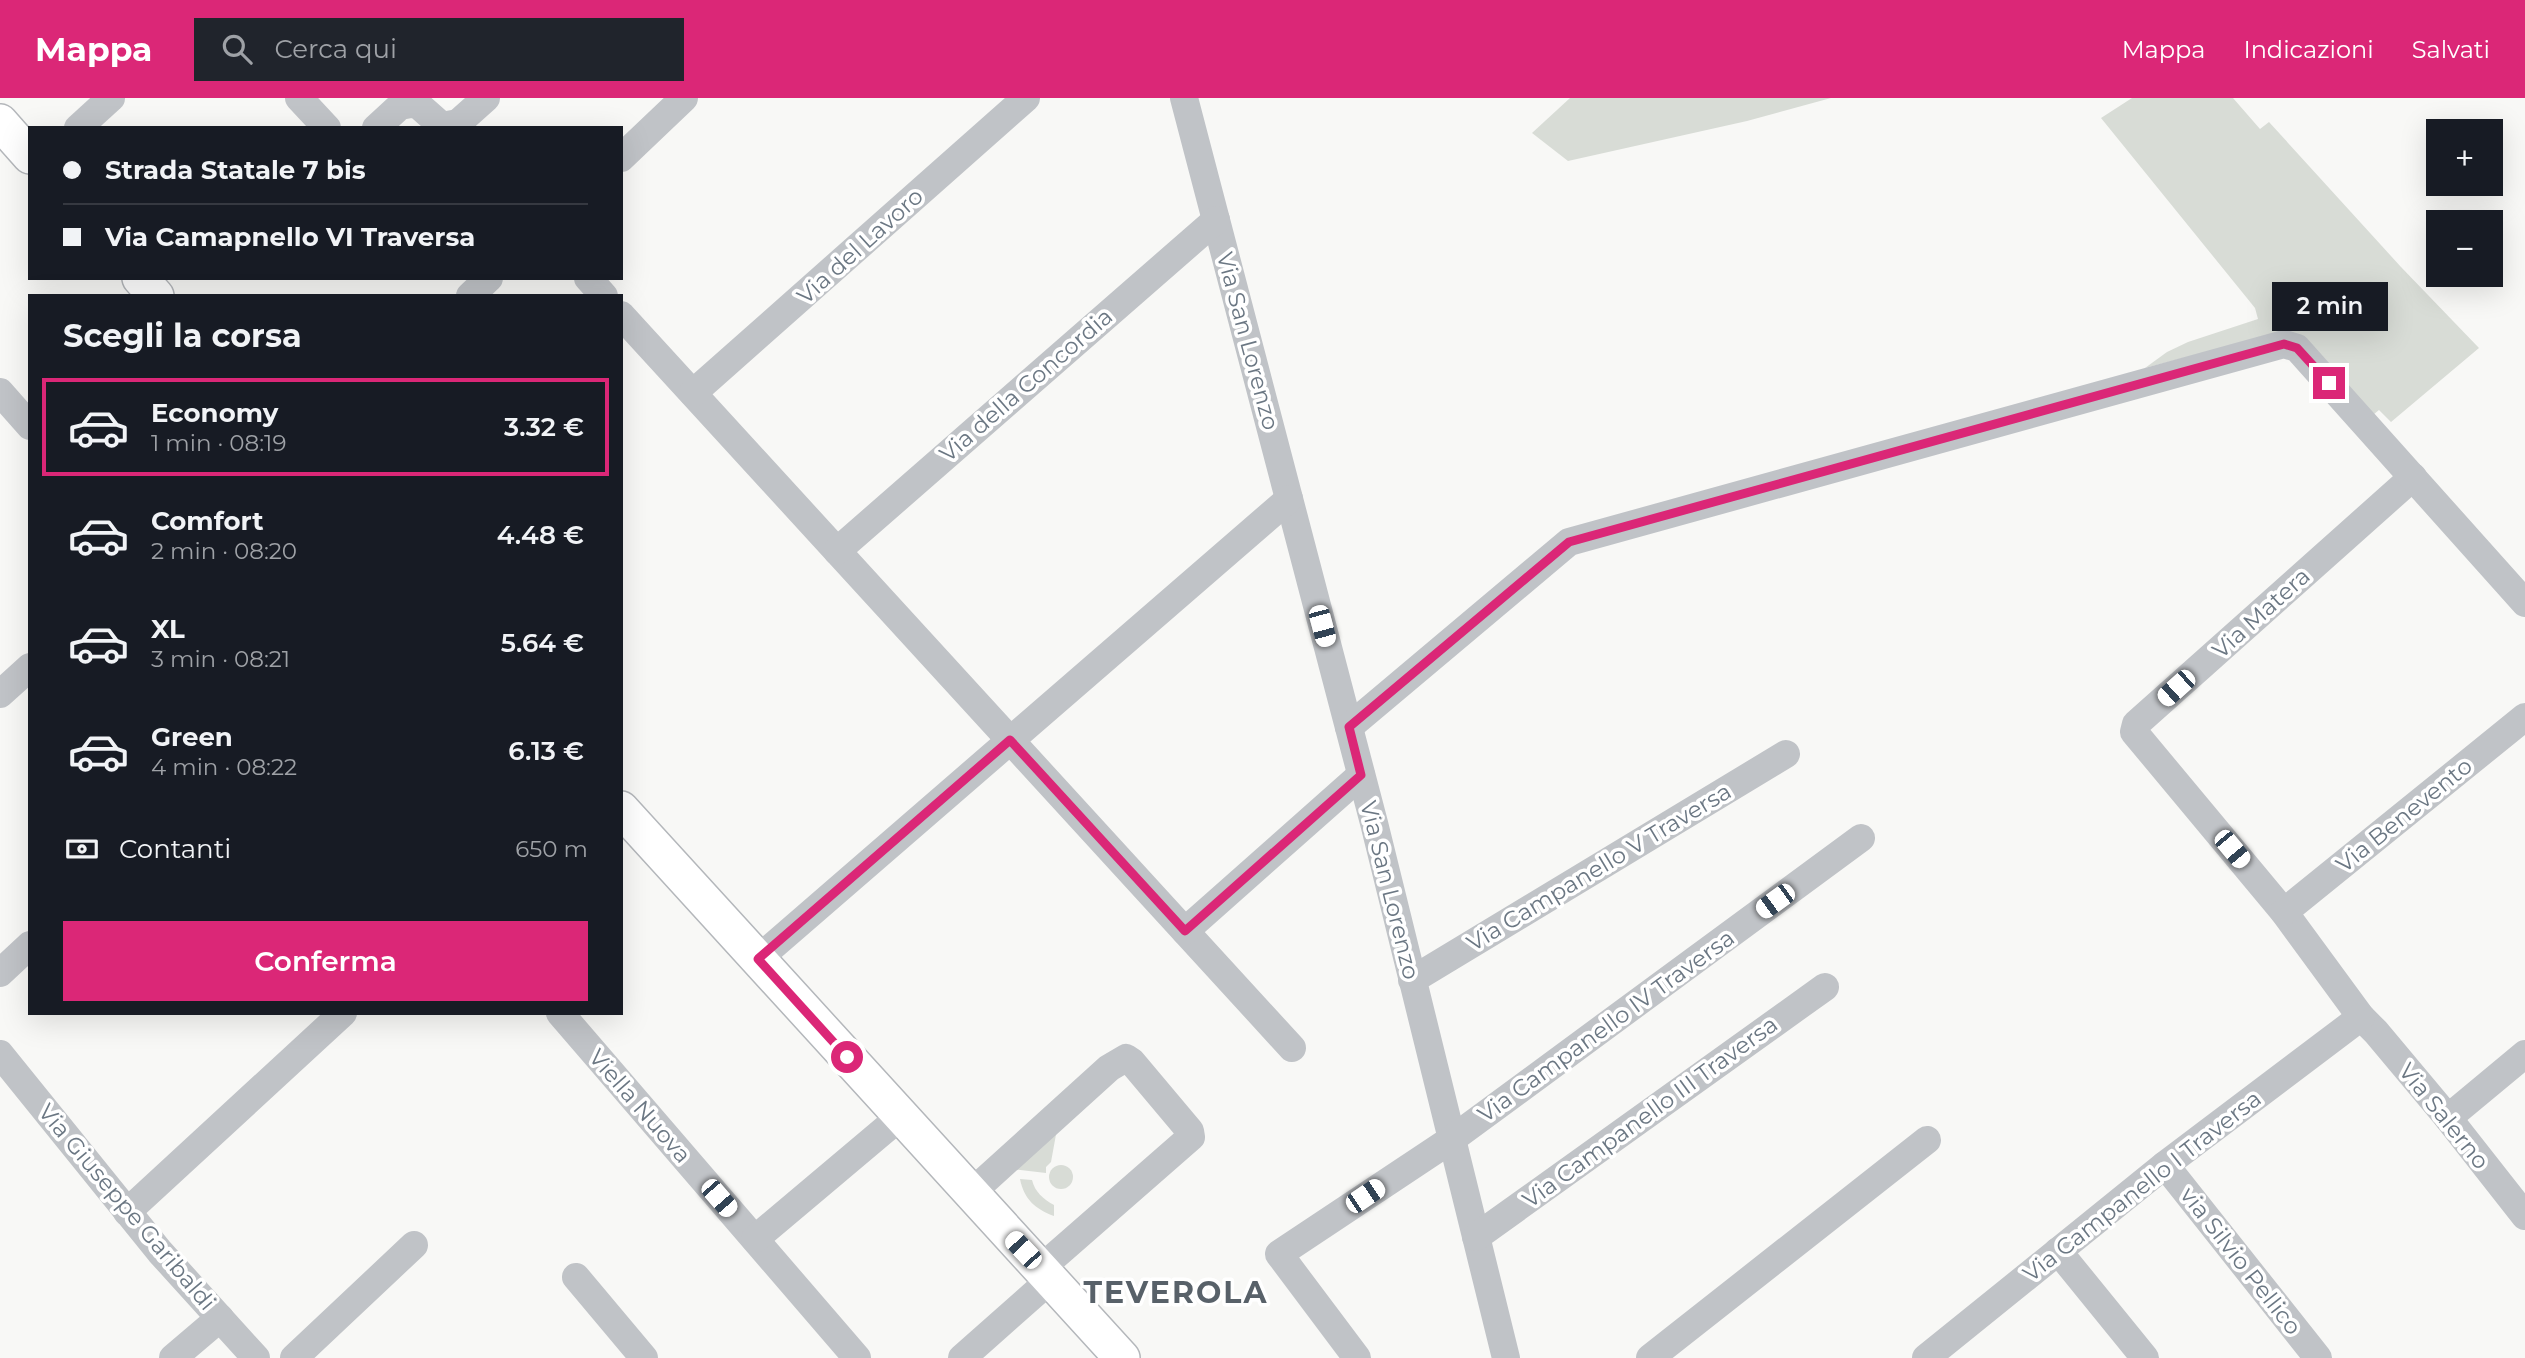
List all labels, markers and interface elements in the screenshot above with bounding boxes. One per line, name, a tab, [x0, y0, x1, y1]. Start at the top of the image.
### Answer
search box	[194, 18, 684, 81]
text: Mappa	[35, 29, 152, 69]
icon: search	[218, 30, 256, 68]
text: Cerca qui	[274, 33, 397, 65]
text: Mappa	[2122, 35, 2205, 64]
text: Indicazioni	[2243, 35, 2374, 64]
text: Salvati	[2412, 35, 2490, 64]
map controls	[2426, 119, 2503, 287]
button: +	[2426, 119, 2503, 196]
text: Strada Statale 7 bis	[105, 154, 366, 186]
street label: Via del Lavoro	[791, 182, 929, 310]
button: −	[2426, 210, 2503, 287]
text: Via Camapnello VI Traversa	[105, 221, 475, 253]
street label: Via San Lorenzo	[1211, 249, 1285, 433]
callout: 2 min	[2271, 282, 2387, 330]
text: 2 min	[2297, 292, 2363, 320]
street label: Via della Concordia	[934, 302, 1118, 468]
text: Scegli la corsa	[63, 316, 302, 355]
route end	[2313, 367, 2345, 399]
icon: car	[67, 396, 130, 459]
text: Economy	[151, 397, 278, 429]
text: 3.32 €	[504, 411, 584, 443]
text: 1 min · 08:19	[151, 429, 286, 457]
icon: car	[67, 504, 130, 567]
text: Comfort	[151, 505, 263, 537]
text: 4.48 €	[497, 519, 584, 551]
text: 2 min · 08:20	[151, 537, 297, 565]
street label: Via Matera	[2206, 562, 2316, 664]
car	[1307, 603, 1338, 649]
icon: car	[67, 612, 130, 675]
text: XL	[151, 613, 185, 645]
text: 5.64 €	[501, 627, 584, 659]
text: 3 min · 08:21	[151, 645, 290, 673]
car	[2154, 666, 2199, 710]
icon: car	[67, 720, 130, 783]
text: Green	[151, 721, 233, 753]
text: 6.13 €	[508, 735, 584, 767]
street label: Via Benevento	[2330, 752, 2478, 878]
text: 4 min · 08:22	[151, 753, 297, 781]
street label: Via Campanello V Traversa	[1462, 777, 1736, 957]
street label: Via San Lorenzo	[1354, 798, 1426, 982]
car	[2211, 826, 2254, 872]
icon: cash	[63, 830, 101, 868]
text: Contanti	[119, 833, 231, 865]
text: 650 m	[515, 835, 588, 863]
car	[1752, 880, 1799, 922]
button: Conferma	[63, 921, 588, 1001]
street label: Via Campanello IV Traversa	[1472, 924, 1740, 1128]
street label: Via Campanello III Traversa	[1517, 1010, 1783, 1214]
route start	[831, 1041, 863, 1073]
street label: Viella Nuova	[583, 1043, 697, 1169]
street label: Via Salerno	[2393, 1057, 2495, 1175]
street label: Via Campanello I Traversa	[2017, 1084, 2267, 1288]
street label: Via Giuseppe Garibaldi	[32, 1098, 222, 1316]
car	[698, 1175, 741, 1221]
car	[1342, 1176, 1389, 1216]
street label: via Silvio Pellico	[2175, 1182, 2307, 1340]
car	[1001, 1227, 1046, 1273]
district label: TEVEROLA	[1083, 1274, 1269, 1311]

